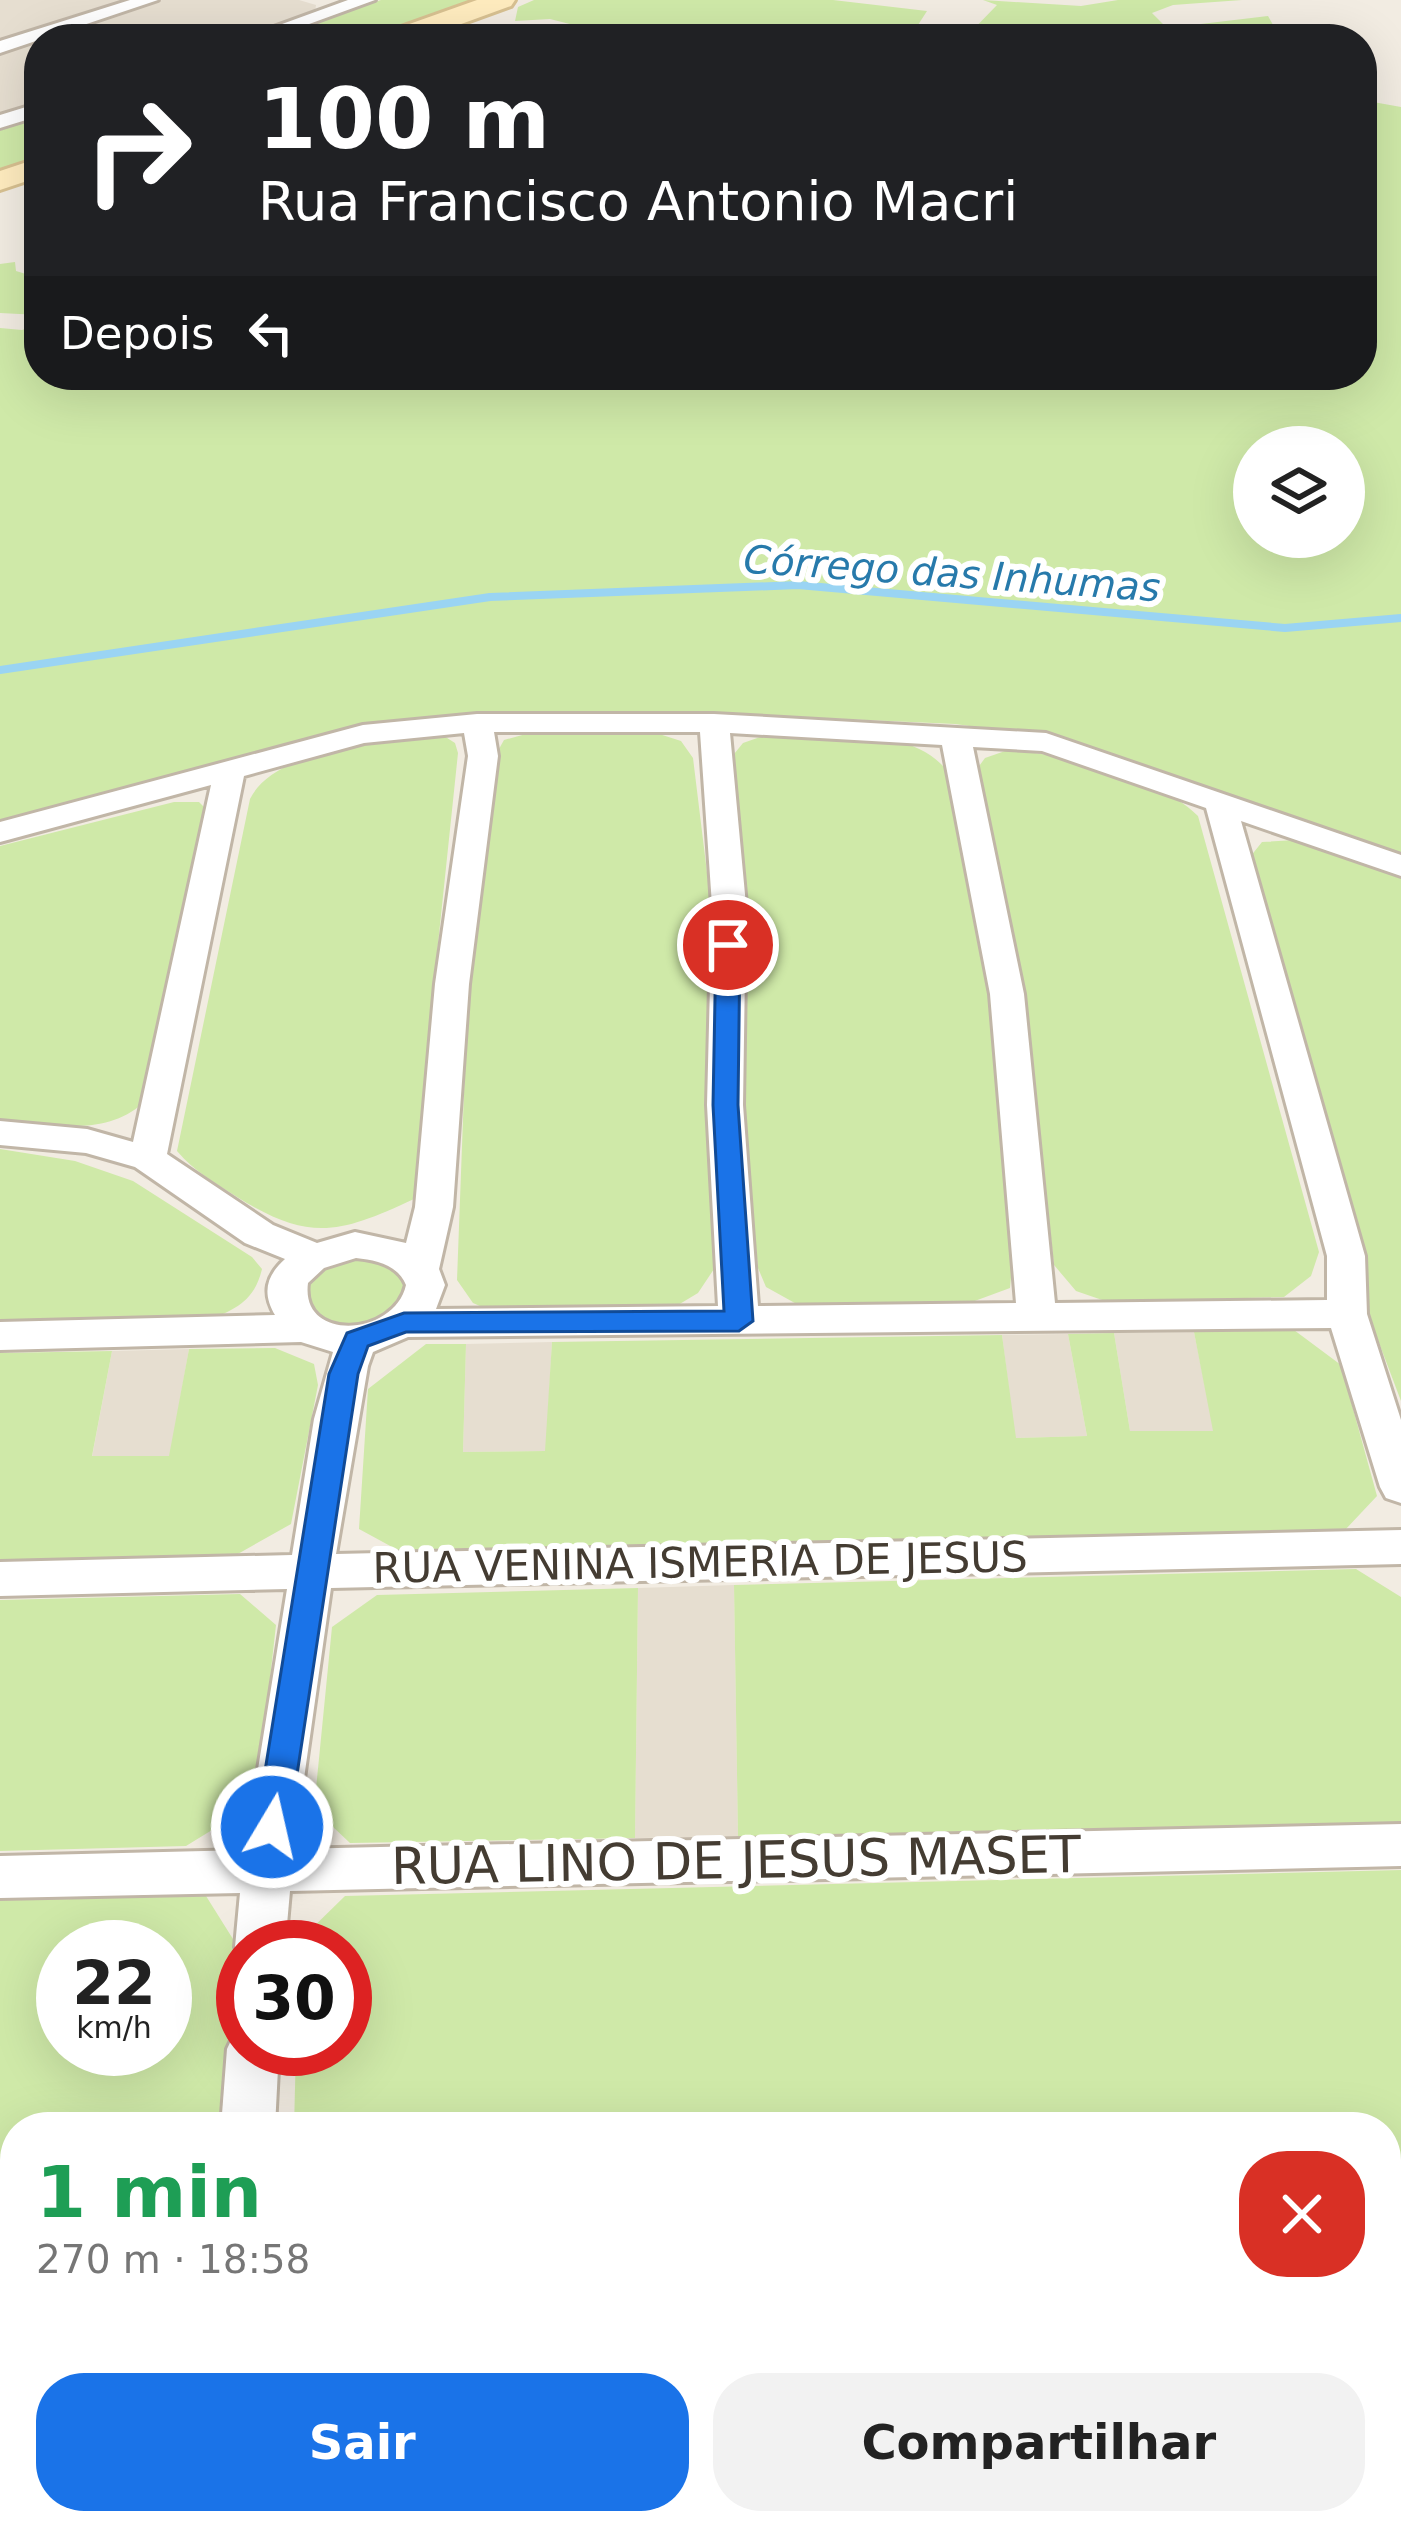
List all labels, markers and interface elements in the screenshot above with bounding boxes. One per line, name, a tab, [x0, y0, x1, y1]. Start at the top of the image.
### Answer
text: 100 m	[258, 70, 550, 168]
icon: right	[60, 72, 216, 228]
text: Rua Francisco Antonio Macri	[258, 170, 1018, 233]
icon: left	[238, 300, 304, 366]
text: Depois	[60, 307, 214, 360]
map controls	[1233, 426, 1365, 558]
button: layers	[1233, 426, 1365, 558]
water label: Córrego das Inhumas	[742, 536, 1162, 611]
pin	[677, 894, 779, 996]
icon: arrive	[695, 912, 761, 978]
street label: RUA VENINA ISMERIA DE JESUS	[372, 1532, 1028, 1593]
position arrow	[209, 1764, 335, 1890]
street label: RUA LINO DE JESUS MASET	[391, 1825, 1082, 1896]
speed limit sign: 30	[216, 1920, 372, 2076]
text: 22	[72, 1948, 156, 2018]
text: km/h	[76, 2010, 152, 2045]
text: 1 min	[36, 2150, 262, 2234]
button: close	[1239, 2151, 1365, 2277]
text: 270 m · 18:58	[36, 2237, 310, 2282]
button: Sair	[36, 2373, 689, 2511]
button: Compartilhar	[713, 2373, 1365, 2511]

